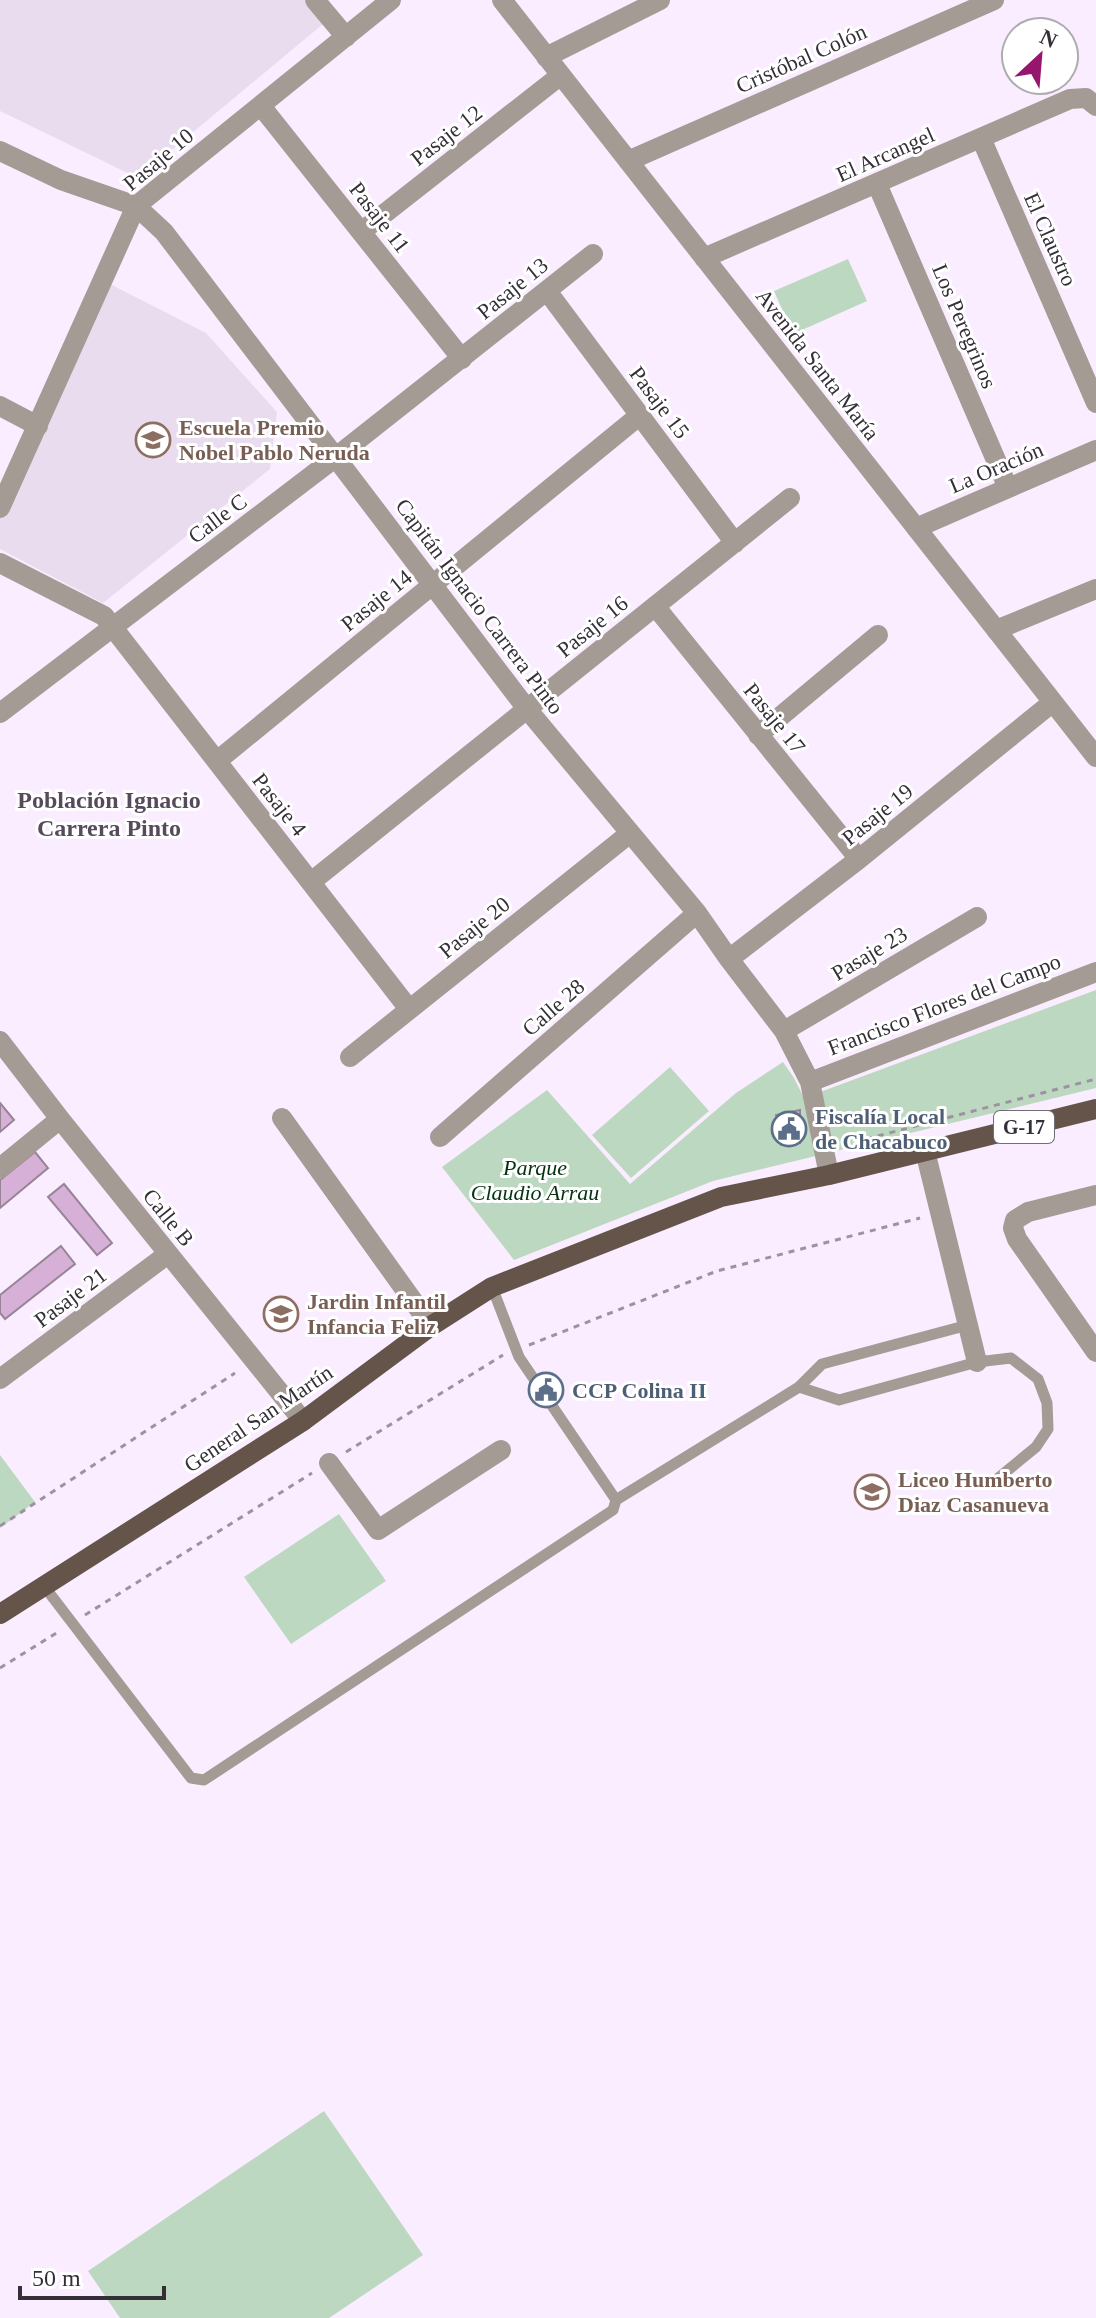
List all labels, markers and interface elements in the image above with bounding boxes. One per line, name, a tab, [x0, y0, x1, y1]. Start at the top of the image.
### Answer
north arrow	[1000, 16, 1080, 96]
street label: Cristóbal Colón	[732, 19, 870, 98]
text: N	[1036, 24, 1061, 53]
street label: Pasaje 12	[406, 100, 487, 171]
street label: El Arcangel	[832, 122, 938, 187]
street label: Pasaje 10	[118, 123, 198, 196]
street label: Pasaje 11	[344, 177, 415, 258]
street label: El Claustro	[1019, 189, 1082, 290]
street label: Pasaje 13	[472, 252, 553, 324]
street label: Los Peregrinos	[927, 260, 1002, 392]
street label: Avenida Santa María	[751, 284, 885, 445]
street label: Pasaje 15	[624, 361, 695, 443]
place label: Escuela Premio Nobel Pablo Neruda	[179, 415, 370, 465]
school or university icon: Escuela Premio Nobel Pablo Neruda	[134, 421, 172, 459]
street label: La Oración	[945, 437, 1047, 498]
street label: Calle C	[183, 488, 251, 548]
street label: Capitán Ignacio Carrera Pinto	[390, 494, 569, 719]
street label: Pasaje 14	[336, 564, 417, 636]
street label: Pasaje 16	[552, 590, 633, 662]
street label: Pasaje 17	[739, 678, 811, 759]
street label: Pasaje 4	[247, 768, 312, 841]
street label: Pasaje 19	[837, 778, 918, 850]
district label: Población Ignacio Carrera Pinto	[17, 787, 201, 841]
street label: Pasaje 20	[434, 891, 515, 963]
street label: Pasaje 23	[827, 921, 912, 986]
street label: Francisco Flores del Campo	[824, 948, 1064, 1060]
street label: Calle 28	[517, 974, 589, 1041]
place label: Fiscalía Local de Chacabuco	[815, 1104, 948, 1154]
public building icon: Fiscalía Local de Chacabuco	[770, 1110, 808, 1148]
road number: G-17	[994, 1111, 1054, 1143]
park label: Parque Claudio Arrau	[471, 1155, 599, 1205]
street label: Calle B	[138, 1184, 199, 1251]
street label: Pasaje 21	[29, 1262, 111, 1333]
place label: Jardin Infantil Infancia Feliz	[307, 1289, 446, 1339]
school or university icon: Jardin Infantil Infancia Feliz	[262, 1295, 300, 1333]
street label: General San Martín	[179, 1360, 337, 1477]
public building icon: CCP Colina II	[527, 1371, 565, 1409]
place label: CCP Colina II	[572, 1378, 706, 1403]
place label: Liceo Humberto Diaz Casanueva	[898, 1467, 1053, 1517]
school or university icon: Liceo Humberto Diaz Casanueva	[853, 1473, 891, 1511]
scale bar	[20, 2250, 164, 2300]
text: 50 m	[32, 2265, 81, 2291]

